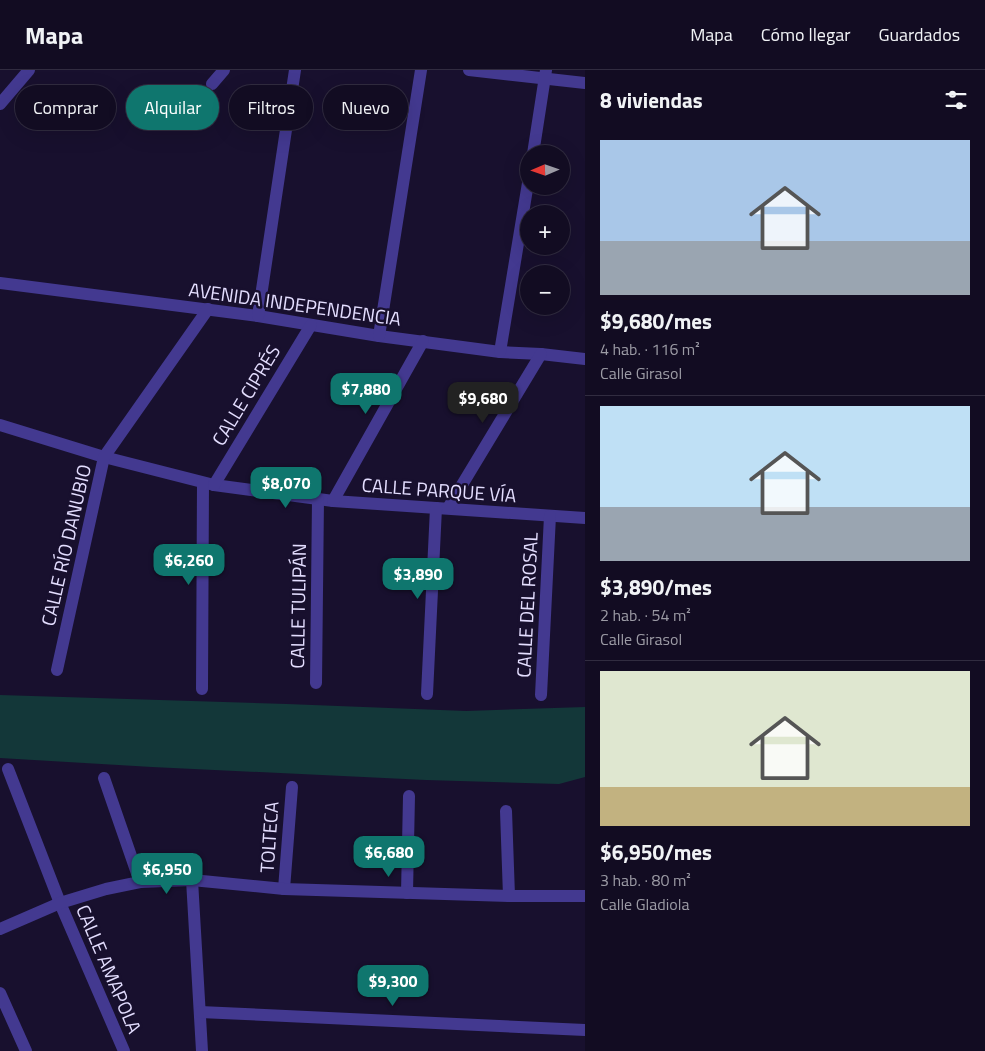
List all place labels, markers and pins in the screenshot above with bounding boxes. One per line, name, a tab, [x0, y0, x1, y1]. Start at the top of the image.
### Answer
pin: $7,880	[325, 372, 407, 415]
pin: $9,680	[442, 382, 524, 424]
pin: $8,070	[245, 466, 327, 509]
pin: $6,260	[148, 544, 230, 586]
pin: $3,890	[377, 558, 459, 600]
pin: $6,680	[348, 836, 430, 878]
pin: $6,950	[126, 852, 208, 895]
pin: $9,300	[352, 964, 434, 1007]

